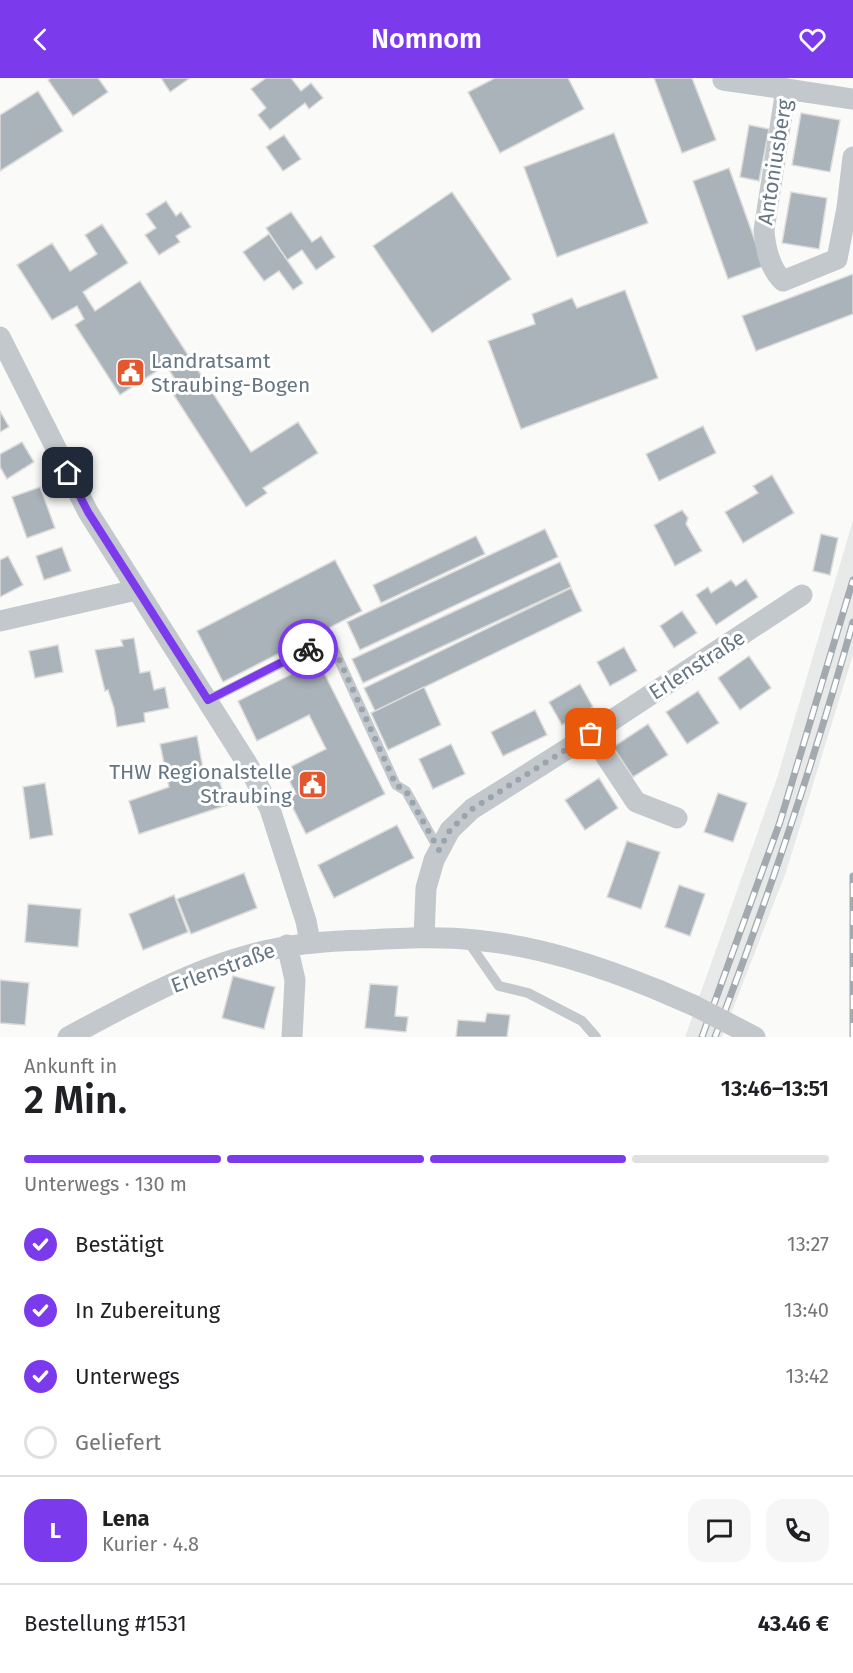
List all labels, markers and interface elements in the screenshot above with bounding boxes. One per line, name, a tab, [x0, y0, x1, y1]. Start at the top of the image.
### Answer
icon: back	[24, 23, 57, 56]
text: Nomnom	[371, 23, 482, 55]
icon: heart	[796, 23, 829, 56]
street label: Antoniusberg	[752, 97, 798, 227]
place label: Landratsamt Straubing-Bogen	[151, 348, 310, 398]
public building icon: Landratsamt Straubing-Bogen	[114, 357, 146, 389]
pin	[42, 447, 93, 498]
icon: home	[51, 456, 84, 489]
courier	[278, 619, 338, 679]
street label: Erlenstraße	[644, 624, 750, 706]
icon: bike	[292, 633, 325, 666]
pin	[565, 708, 616, 759]
icon: bag	[574, 717, 607, 750]
place label: THW Regionalstelle Straubing	[109, 759, 292, 809]
public building icon: THW Regionalstelle Straubing	[297, 768, 329, 800]
street label: Erlenstraße	[167, 937, 279, 999]
text: Ankunft in	[24, 1054, 117, 1078]
text: 13:46–13:51	[721, 1075, 829, 1102]
text: 2 Min.	[24, 1077, 127, 1123]
text: Unterwegs · 130 m	[24, 1172, 187, 1196]
icon: check	[24, 1228, 57, 1261]
text: Bestätigt	[75, 1231, 164, 1258]
text: 13:27	[787, 1232, 829, 1256]
icon: check	[24, 1294, 57, 1327]
text: In Zubereitung	[75, 1297, 220, 1324]
text: 13:40	[784, 1298, 829, 1322]
icon: check	[24, 1360, 57, 1393]
text: Unterwegs	[75, 1363, 180, 1390]
text: 13:42	[786, 1364, 829, 1388]
text: Geliefert	[75, 1429, 161, 1456]
button: chat	[688, 1499, 751, 1562]
button: phone	[766, 1499, 829, 1562]
text: Lena	[102, 1505, 150, 1532]
text: L	[50, 1517, 61, 1544]
text: Kurier · 4.8	[102, 1532, 199, 1556]
text: Bestellung #1531	[24, 1610, 187, 1637]
text: 43.46 €	[758, 1610, 829, 1637]

